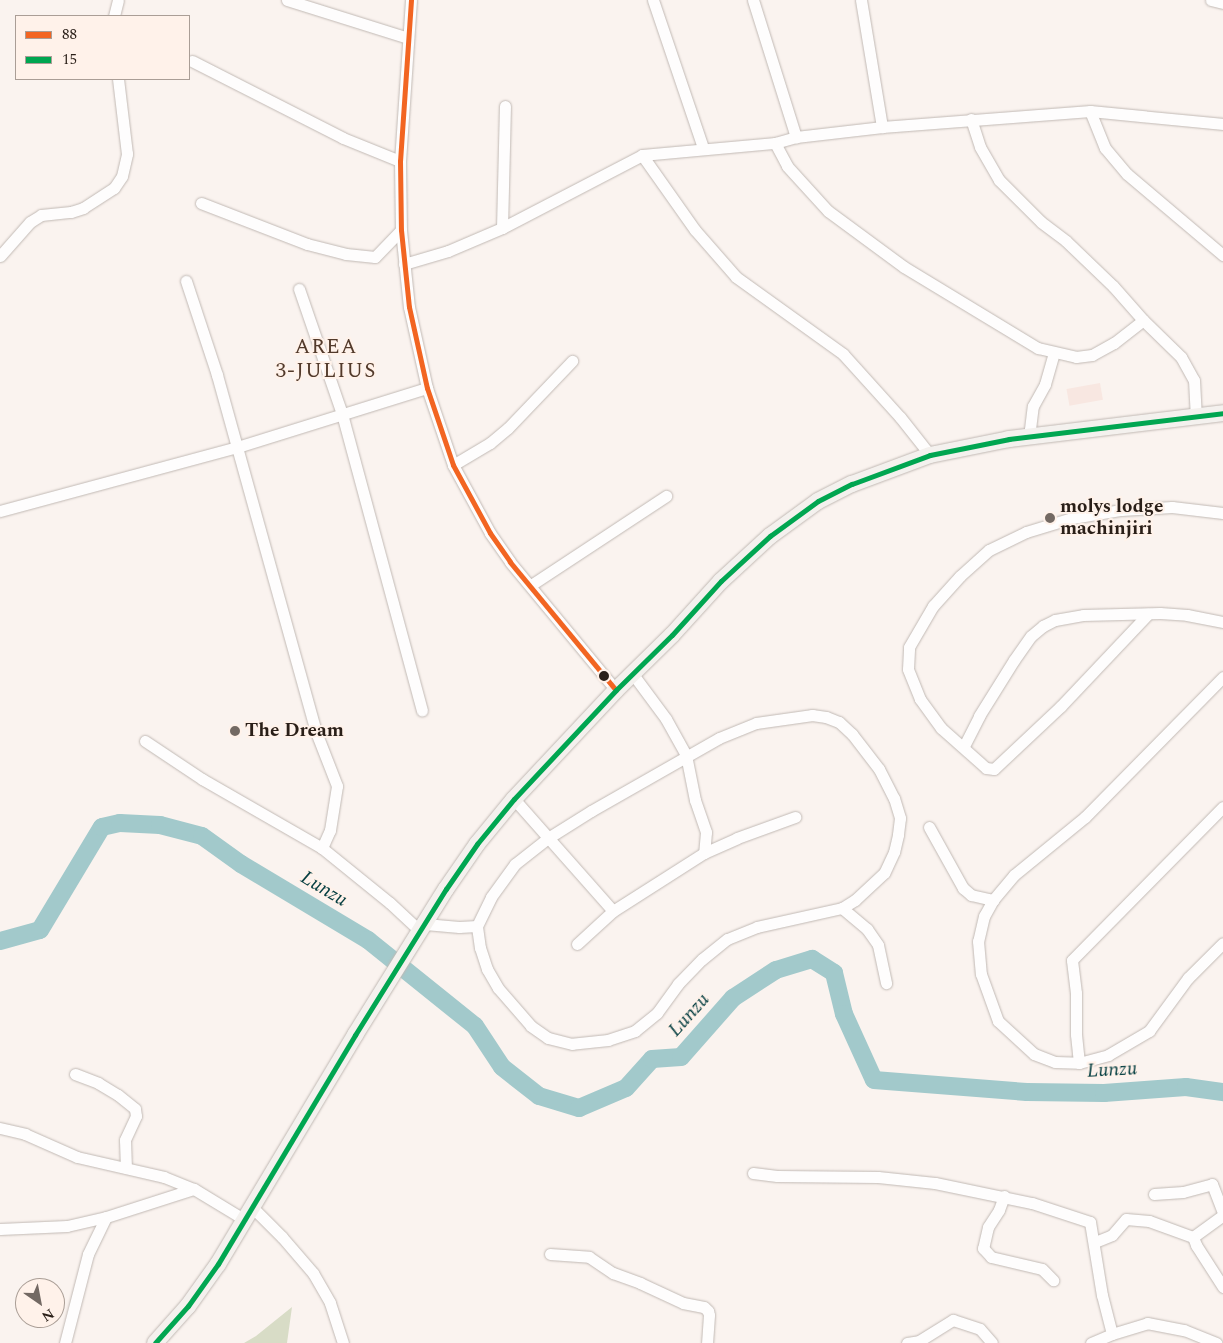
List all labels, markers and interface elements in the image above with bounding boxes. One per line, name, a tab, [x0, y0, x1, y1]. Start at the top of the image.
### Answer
legend	[15, 15, 190, 80]
text: 88	[62, 23, 77, 46]
text: 15	[62, 48, 77, 71]
district label: AREA 3-JULIUS	[275, 334, 377, 384]
place label: molys lodge machinjiri	[1060, 496, 1163, 540]
marker: molys lodge machinjiri	[1044, 512, 1056, 524]
unlabelled marker	[599, 671, 609, 681]
place label: The Dream	[245, 720, 344, 742]
marker: The Dream	[229, 725, 241, 737]
water label: Lunzu	[296, 866, 352, 912]
water label: Lunzu	[663, 988, 715, 1042]
water label: Lunzu	[1086, 1057, 1138, 1083]
north arrow	[15, 1278, 65, 1328]
text: N	[37, 1303, 58, 1327]

